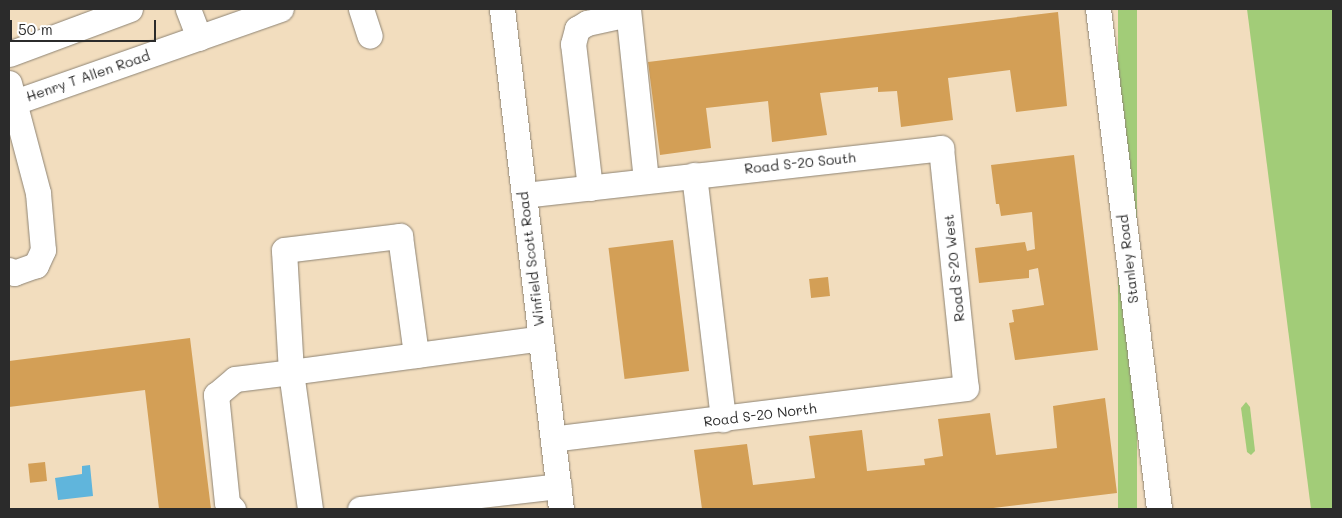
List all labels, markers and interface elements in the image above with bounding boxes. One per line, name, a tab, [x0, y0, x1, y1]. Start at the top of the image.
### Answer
scale bar	[12, 10, 159, 42]
text: 50 m	[18, 19, 53, 39]
street label: Henry T Allen Road	[24, 47, 152, 105]
street label: Road S-20 South	[743, 149, 857, 177]
street label: Winfield Scott Road	[514, 191, 548, 327]
street label: Road S-20 West	[940, 213, 968, 323]
street label: Stanley Road	[1114, 214, 1142, 304]
street label: Road S-20 North	[703, 400, 817, 430]

